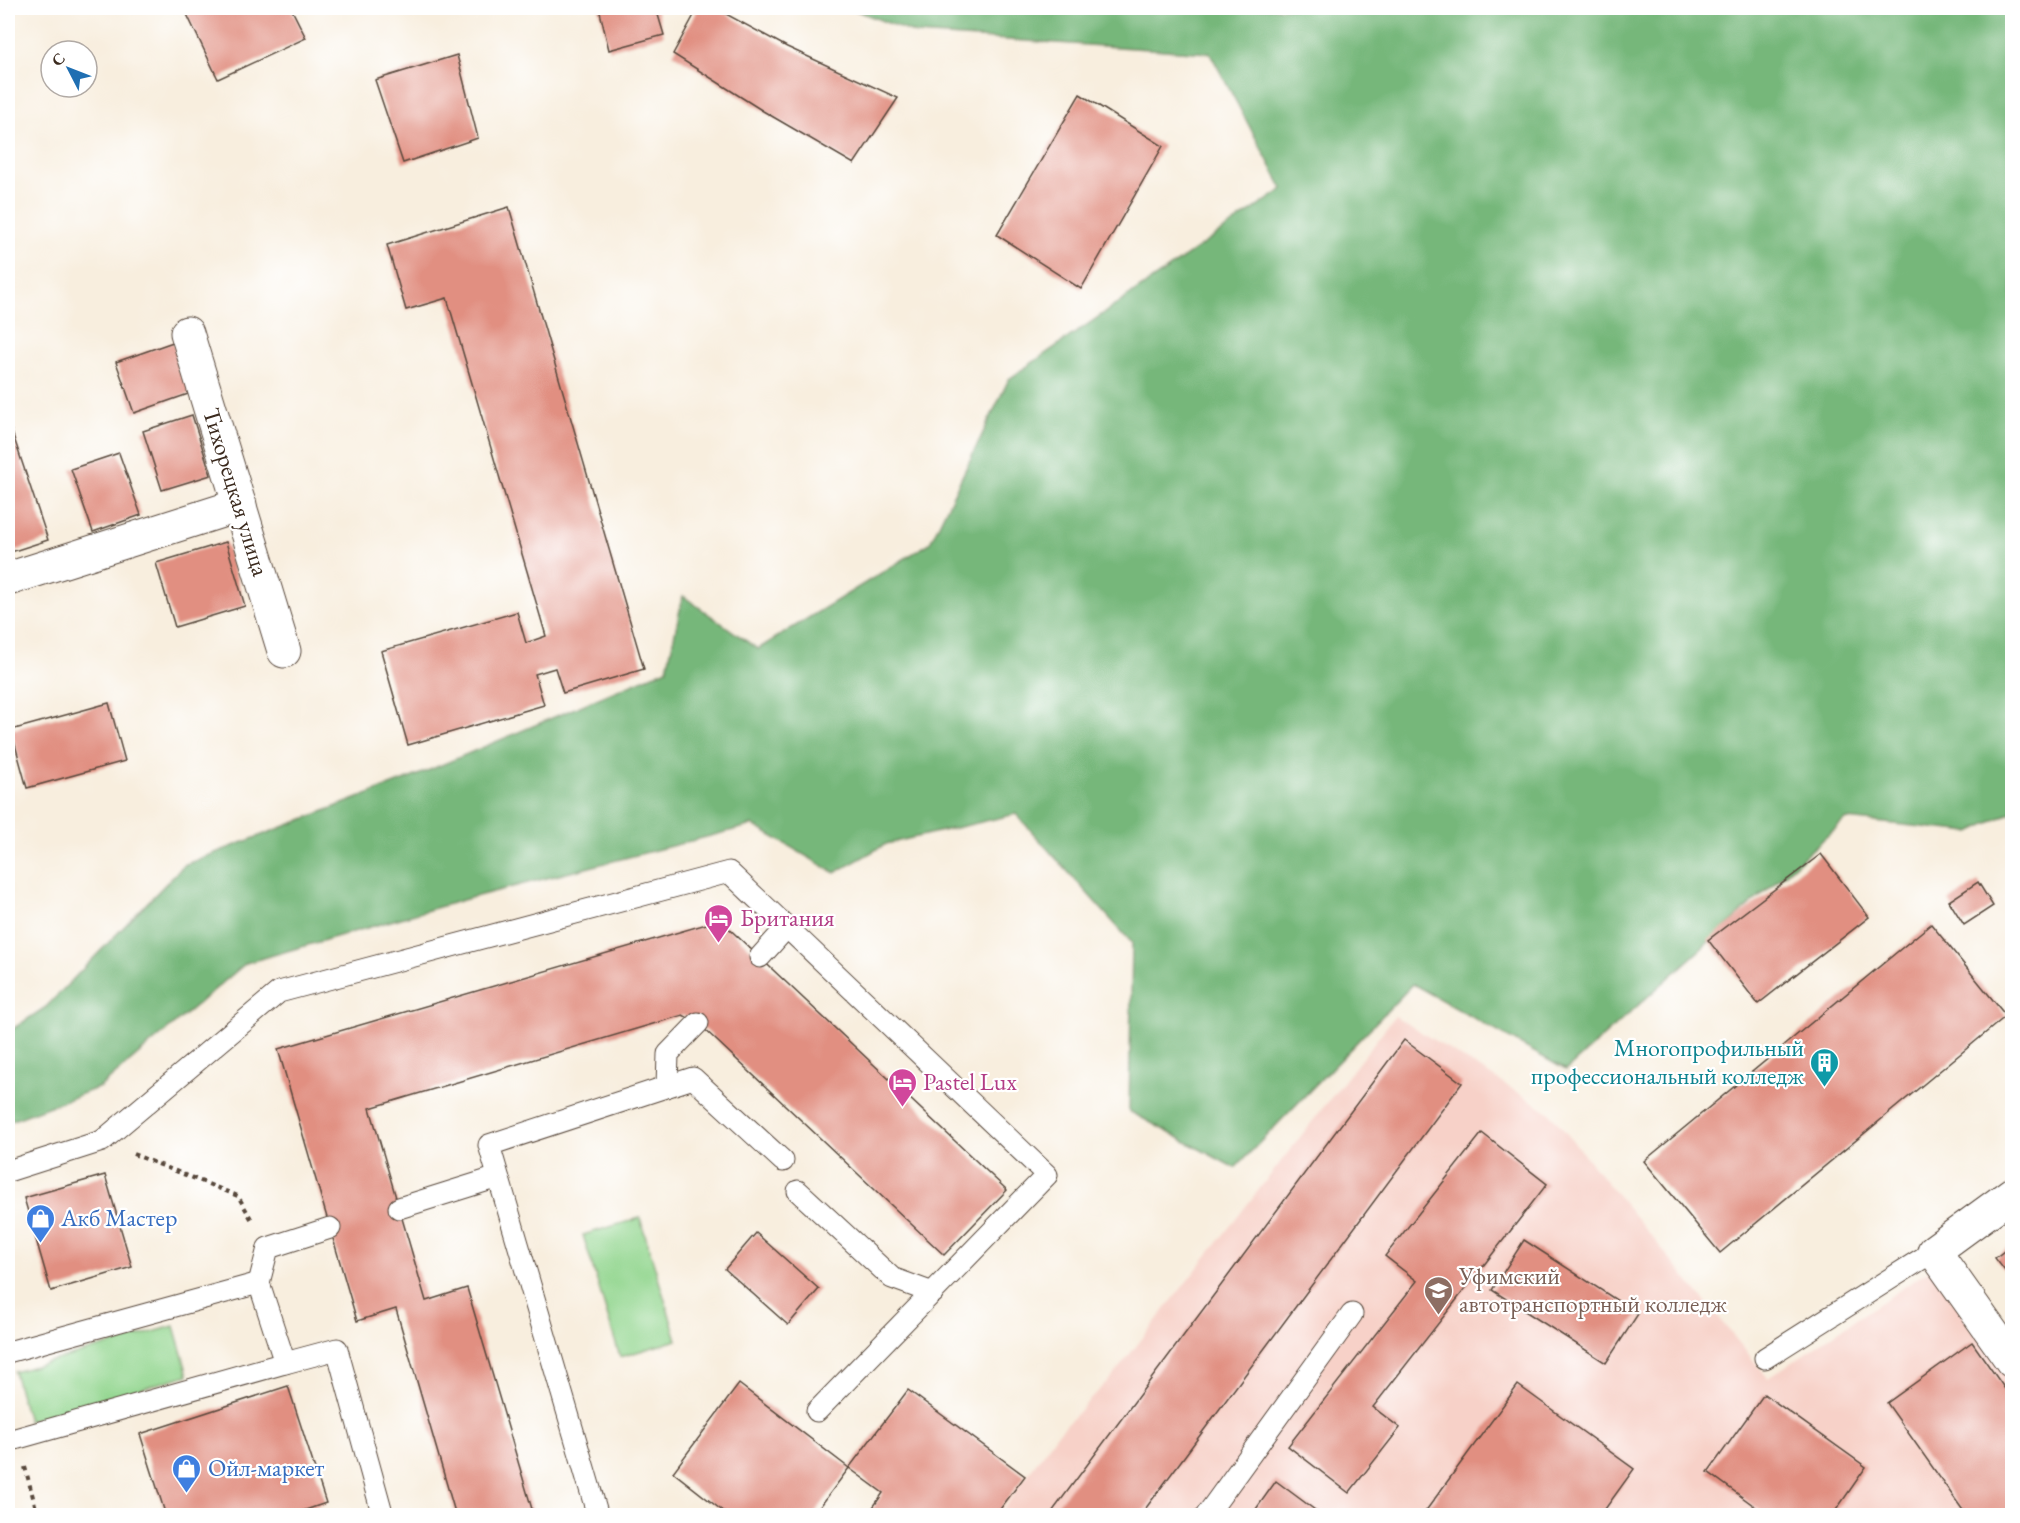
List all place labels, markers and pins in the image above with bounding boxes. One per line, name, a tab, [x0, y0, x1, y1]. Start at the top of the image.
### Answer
hotel icon: Британия	[703, 902, 735, 944]
place label: Британия	[740, 902, 835, 933]
place label: Многопрофильный профессиональный колледж	[1531, 1032, 1804, 1091]
building icon: Многопрофильный профессиональный колледж	[1809, 1046, 1841, 1088]
hotel icon: Pastel Lux	[886, 1066, 918, 1108]
place label: Pastel Lux	[923, 1066, 1017, 1097]
shop icon: Акб Мастер	[24, 1202, 56, 1244]
place label: Акб Мастер	[60, 1202, 177, 1233]
place label: Уфимский автотранспортный колледж	[1458, 1260, 1727, 1319]
school or university icon: Уфимский автотранспортный колледж	[1422, 1274, 1454, 1316]
shop icon: Ойл-маркет	[171, 1452, 203, 1494]
place label: Ойл-маркет	[208, 1452, 324, 1483]

